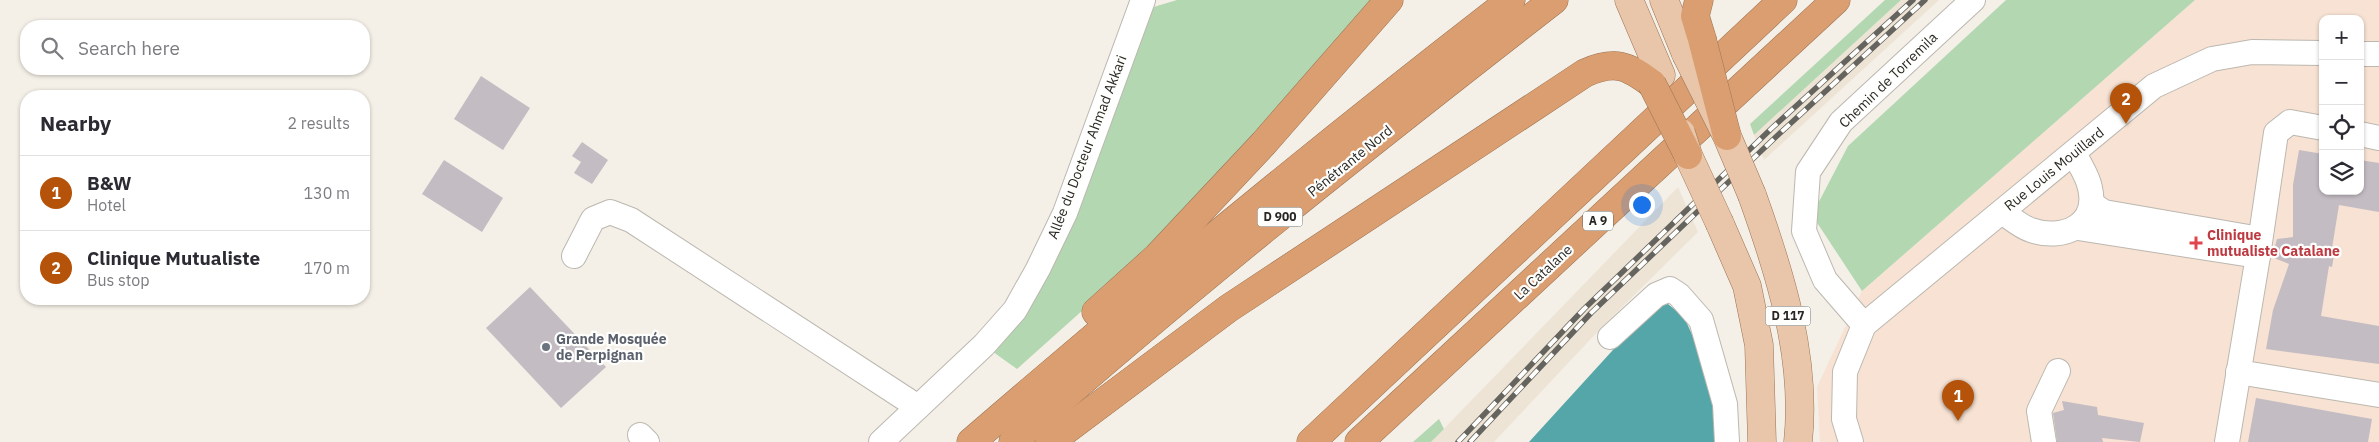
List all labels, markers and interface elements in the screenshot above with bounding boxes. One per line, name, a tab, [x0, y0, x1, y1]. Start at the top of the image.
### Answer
map controls	[2319, 15, 2364, 195]
button: +	[2319, 15, 2364, 60]
search box	[20, 20, 370, 75]
street label: Chemin de Torremila	[1835, 28, 1941, 132]
icon: search	[38, 34, 66, 62]
text: Search here	[78, 36, 180, 60]
street label: Allée du Docteur Ahmad Akkari	[1044, 52, 1130, 242]
button: −	[2319, 60, 2364, 105]
pin: 2	[2110, 83, 2142, 124]
button: locate	[2319, 105, 2364, 150]
text: Nearby	[40, 109, 111, 137]
text: 2 results	[287, 113, 350, 133]
street label: Pénétrante Nord	[1304, 121, 1396, 201]
street label: Rue Louis Mouillard	[2001, 123, 2107, 215]
button: layers	[2319, 150, 2364, 195]
text: B&W	[87, 171, 131, 195]
text: 1	[51, 183, 61, 203]
text: 130 m	[303, 183, 350, 203]
your location	[1629, 192, 1655, 218]
text: Hotel	[87, 195, 126, 215]
road number: D 900	[1258, 208, 1302, 226]
road number: A 9	[1583, 212, 1613, 230]
place label: Clinique mutualiste Catalane	[2207, 226, 2340, 260]
marker: Clinique mutualiste Catalane	[2189, 236, 2203, 250]
street label: La Catalane	[1510, 240, 1576, 304]
text: Clinique Mutualiste	[87, 246, 260, 270]
text: 2	[51, 258, 61, 278]
text: 170 m	[303, 258, 350, 278]
text: Bus stop	[87, 270, 150, 290]
road number: D 117	[1766, 306, 1810, 326]
place label: Grande Mosquée de Perpignan	[556, 330, 667, 364]
marker: Grande Mosquée de Perpignan	[540, 341, 552, 353]
pin: 1	[1942, 380, 1974, 421]

